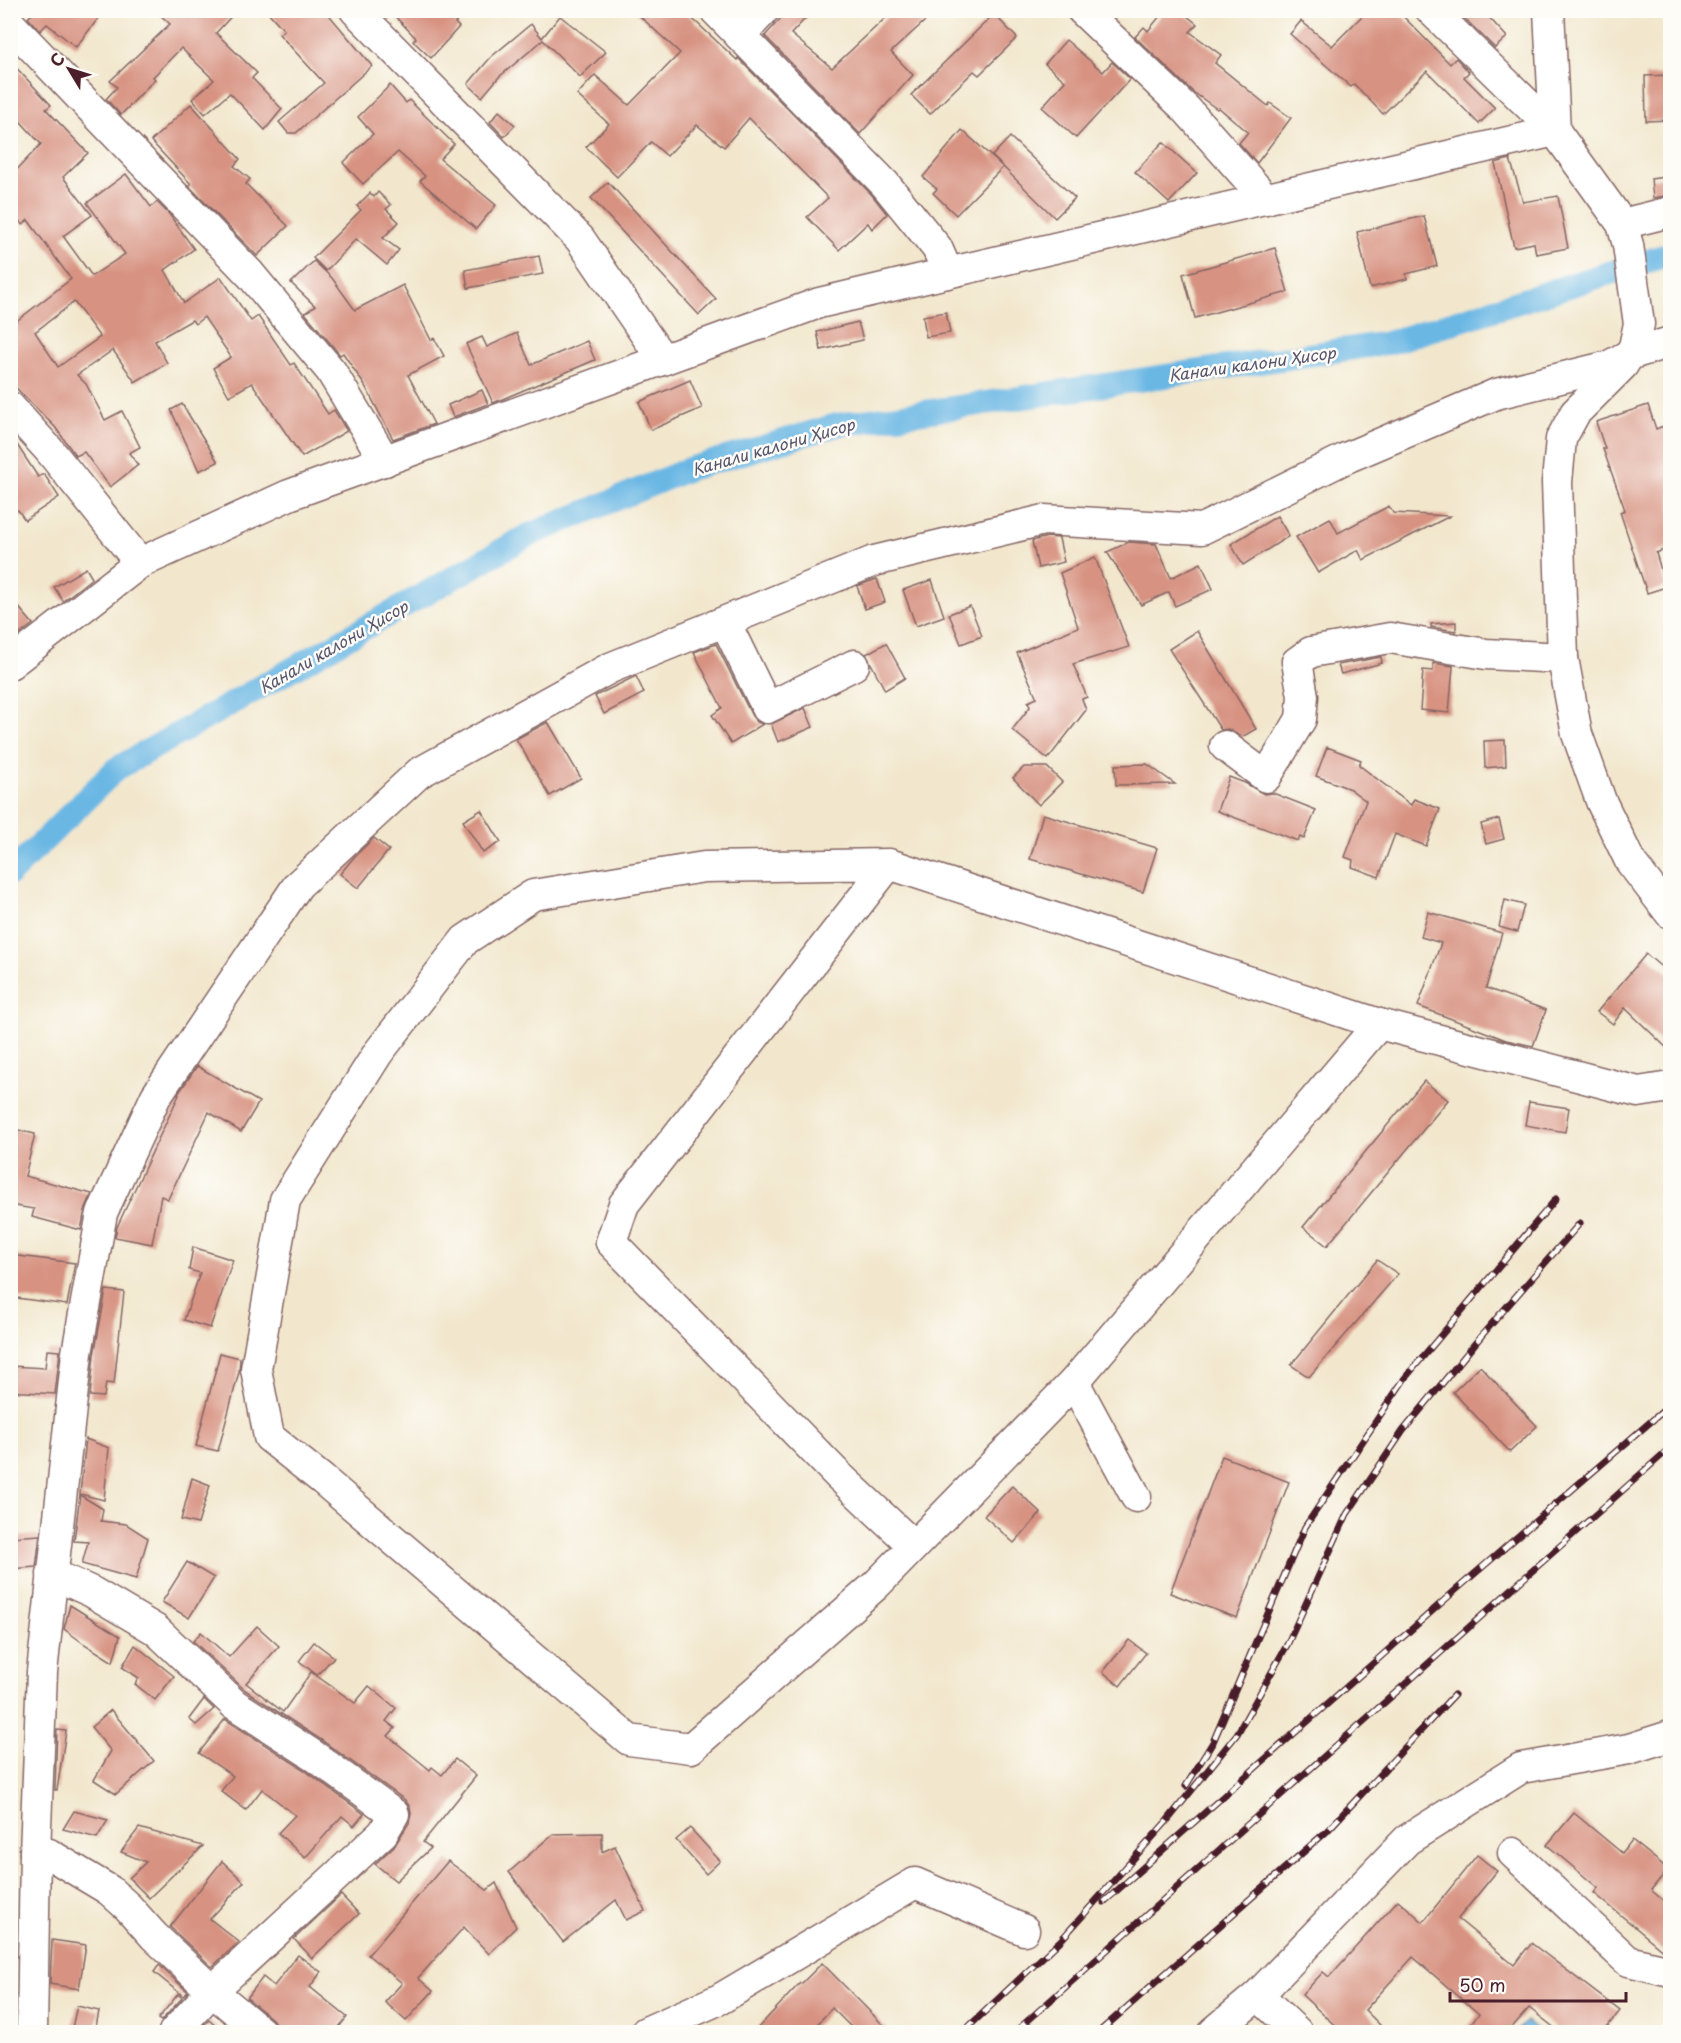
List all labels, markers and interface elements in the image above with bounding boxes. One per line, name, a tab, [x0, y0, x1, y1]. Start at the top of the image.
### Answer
north arrow	[39, 39, 99, 99]
text: С	[43, 47, 70, 71]
water label: Канали калони Ҳисор	[1167, 339, 1338, 387]
water label: Канали калони Ҳисор	[689, 411, 858, 481]
water label: Канали калони Ҳисор	[254, 593, 412, 698]
scale bar	[1450, 1965, 1626, 2003]
text: 50 m	[1459, 1971, 1506, 1998]

